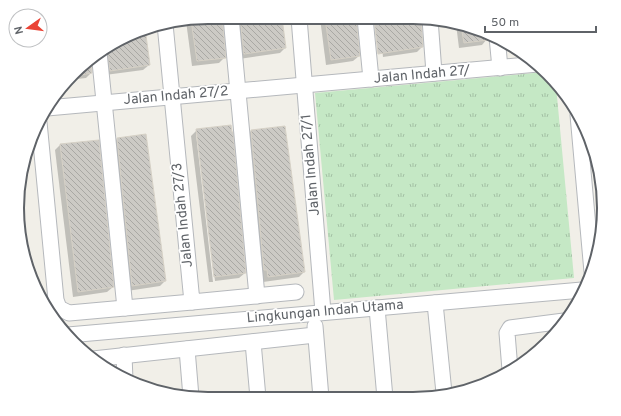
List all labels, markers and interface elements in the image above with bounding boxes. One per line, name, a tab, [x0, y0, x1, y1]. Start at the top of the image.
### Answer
north arrow	[8, 8, 48, 48]
scale bar	[485, 8, 596, 34]
text: 50 m	[491, 15, 519, 31]
text: N	[12, 25, 27, 36]
street label: Jalan Indah 27/	[373, 62, 471, 88]
street label: Jalan Indah 27/2	[123, 83, 229, 109]
street label: Jalan Indah 27/1	[298, 113, 324, 217]
street label: Jalan Indah 27/3	[169, 162, 197, 268]
street label: Lingkungan Indah Utama	[246, 297, 404, 327]

